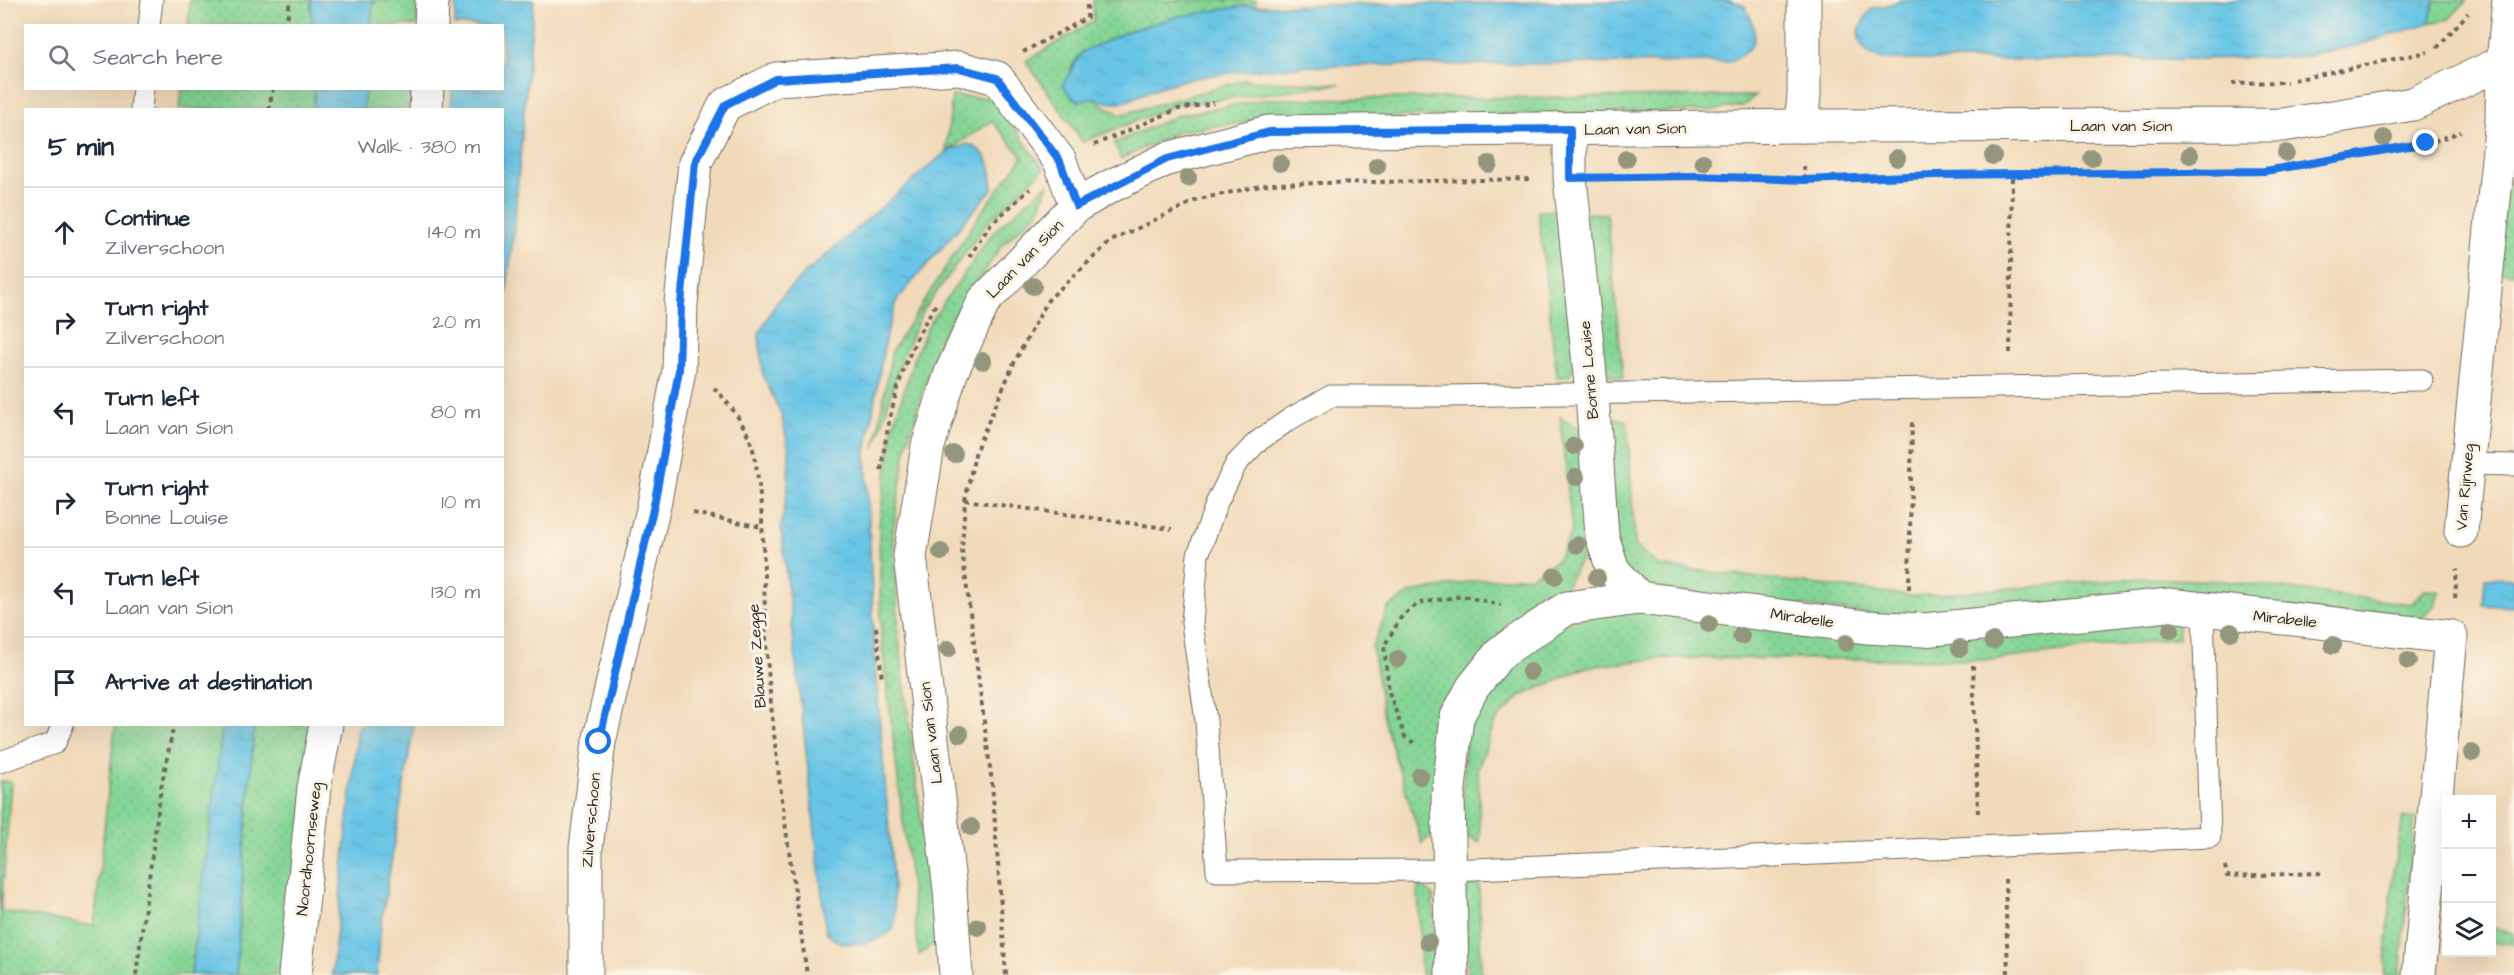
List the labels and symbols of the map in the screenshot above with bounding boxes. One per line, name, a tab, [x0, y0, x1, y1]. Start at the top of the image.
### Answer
street label: Laan van Sion	[2070, 115, 2172, 137]
street label: Laan van Sion	[1584, 117, 1686, 141]
route end	[2412, 129, 2438, 155]
street label: Laan van Sion	[982, 215, 1068, 303]
street label: Bonne Louise	[1574, 320, 1604, 420]
street label: Van Rijnweg	[2450, 443, 2481, 531]
street label: Blauwe Zegge	[742, 603, 773, 709]
street label: Mirabelle	[1769, 603, 1836, 633]
street label: Mirabelle	[2252, 605, 2318, 633]
street label: Laan van Sion	[914, 681, 948, 785]
route start	[585, 728, 611, 754]
street label: Zilverschoon	[576, 772, 606, 868]
street label: Noordhoornseweg	[291, 781, 328, 917]

